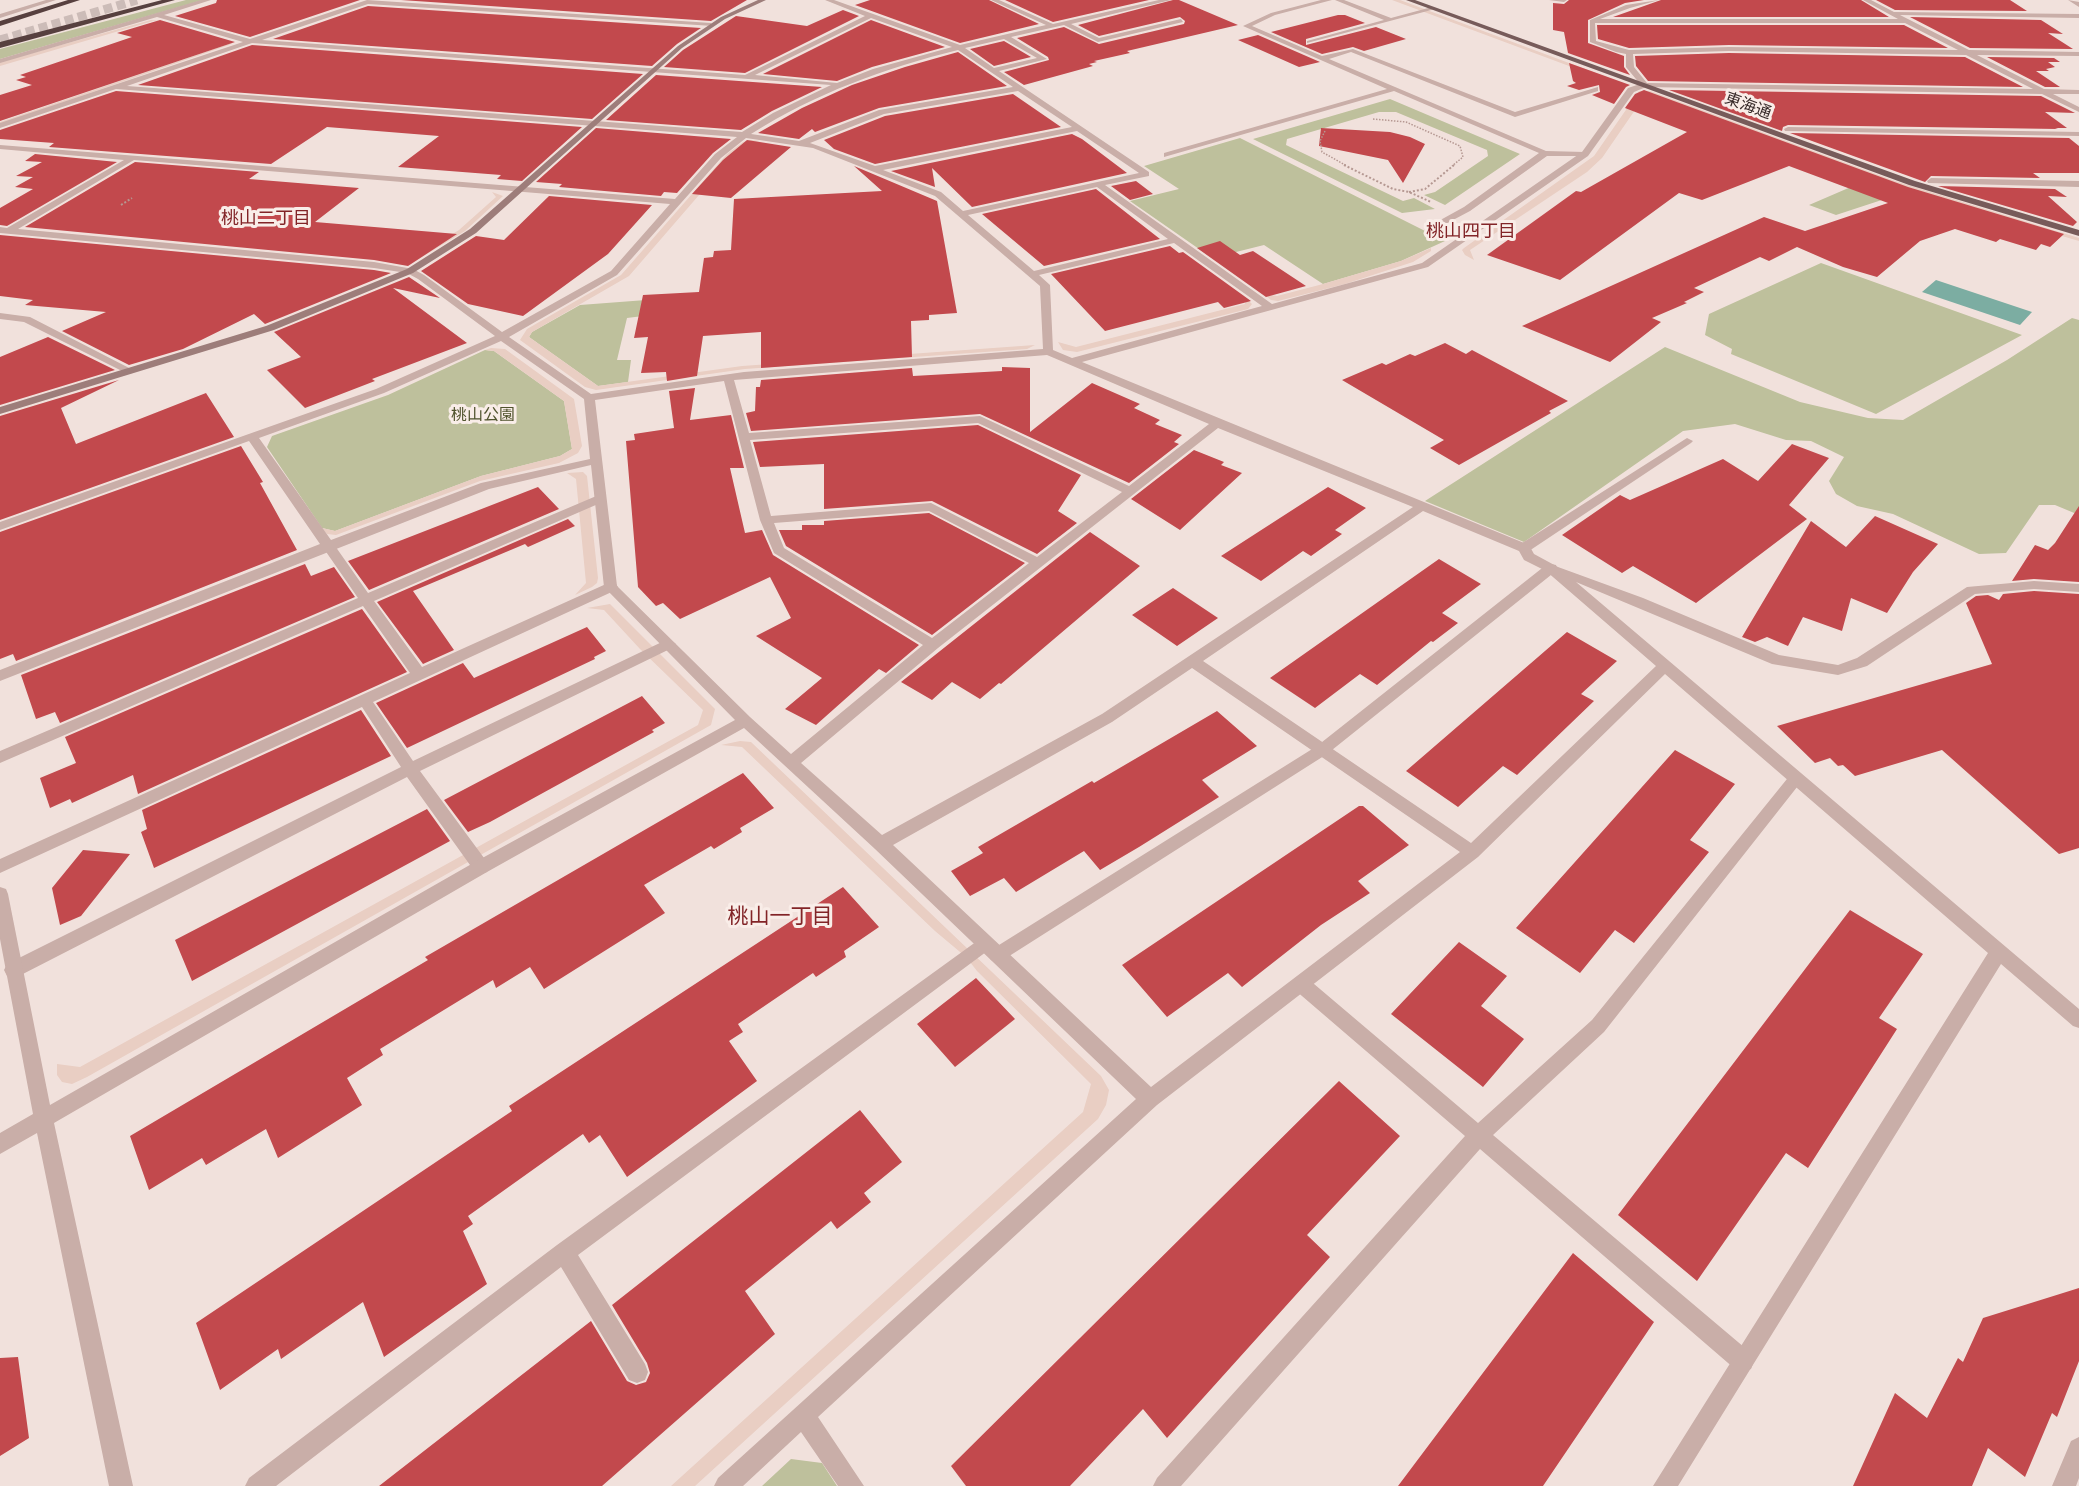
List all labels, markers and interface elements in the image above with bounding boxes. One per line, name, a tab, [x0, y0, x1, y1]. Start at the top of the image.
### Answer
street label: 東海通	[1722, 89, 1774, 123]
district label: 桃山二丁目	[221, 208, 311, 230]
district label: 桃山四丁目	[1426, 221, 1516, 243]
park label: 桃山公園	[451, 405, 515, 425]
district label: 桃山一丁目	[728, 904, 832, 930]

